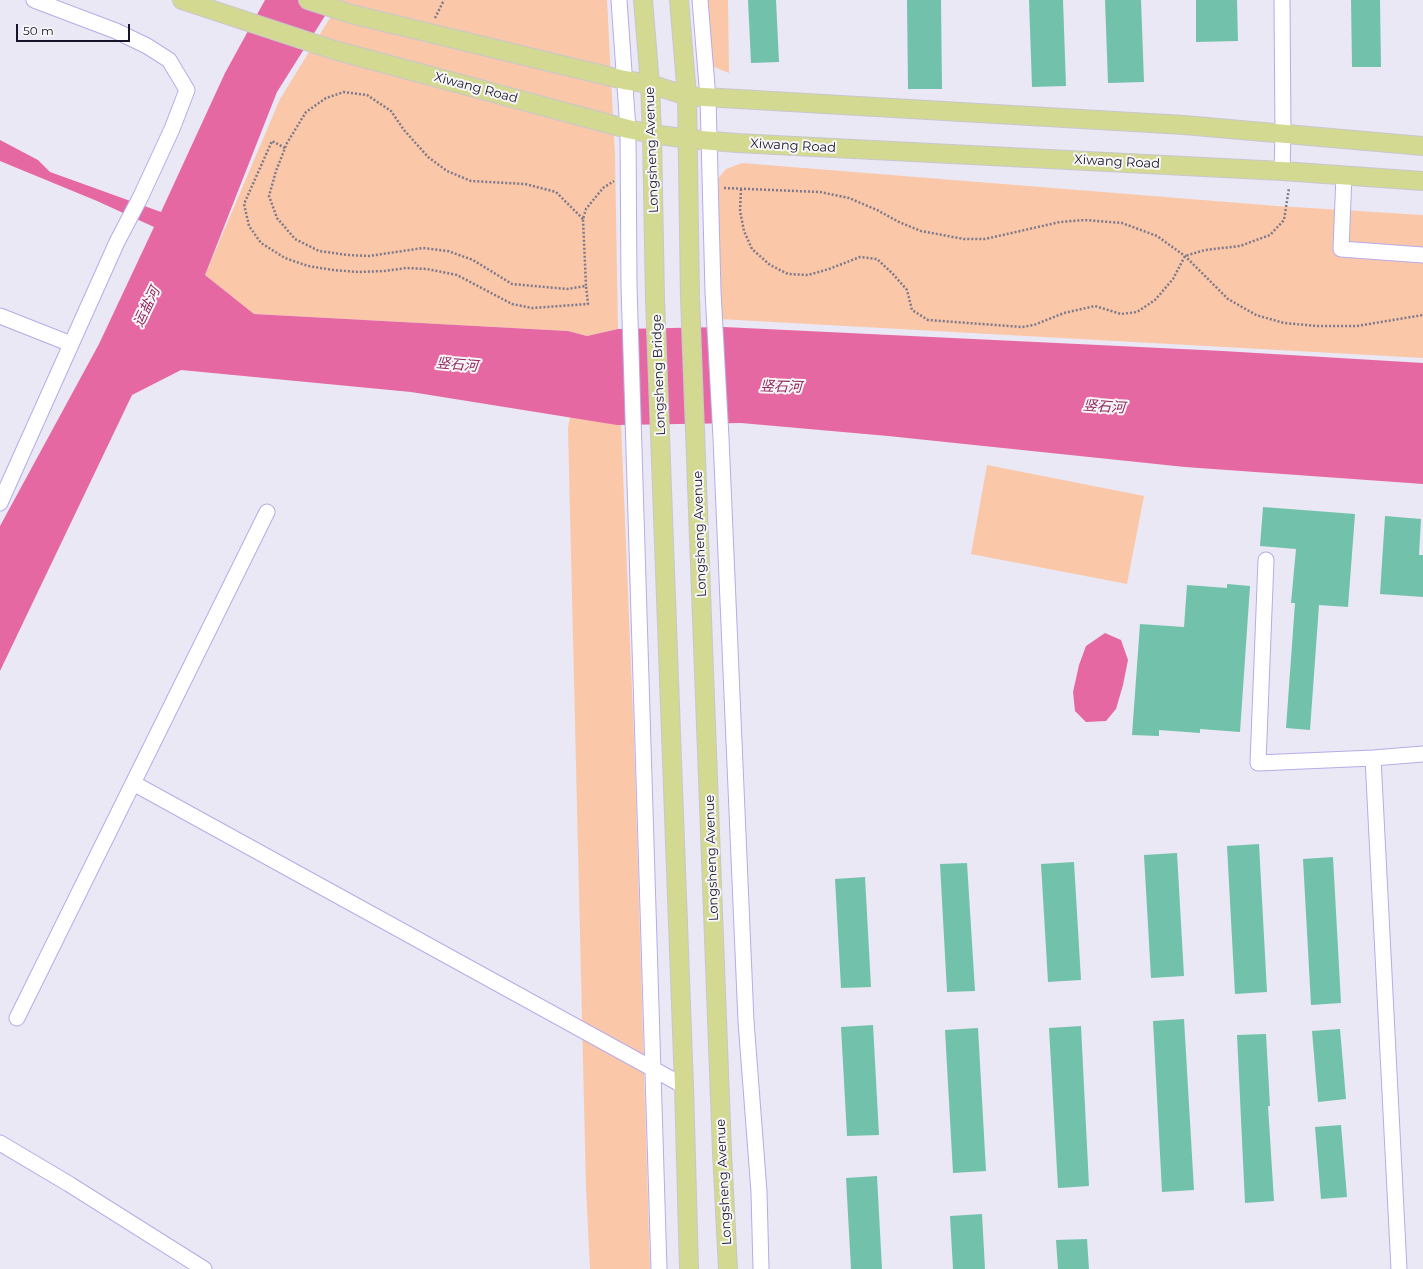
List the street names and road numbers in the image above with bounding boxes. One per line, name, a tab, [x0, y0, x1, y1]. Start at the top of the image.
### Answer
street label: Xiwang Road	[432, 69, 520, 107]
street label: Longsheng Avenue	[642, 86, 662, 214]
street label: Xiwang Road	[750, 136, 836, 156]
street label: Xiwang Road	[1074, 152, 1160, 172]
street label: Longsheng Bridge	[649, 314, 669, 436]
street label: Longsheng Avenue	[690, 470, 710, 598]
street label: Longsheng Avenue	[702, 794, 722, 922]
street label: Longsheng Avenue	[713, 1118, 735, 1246]

